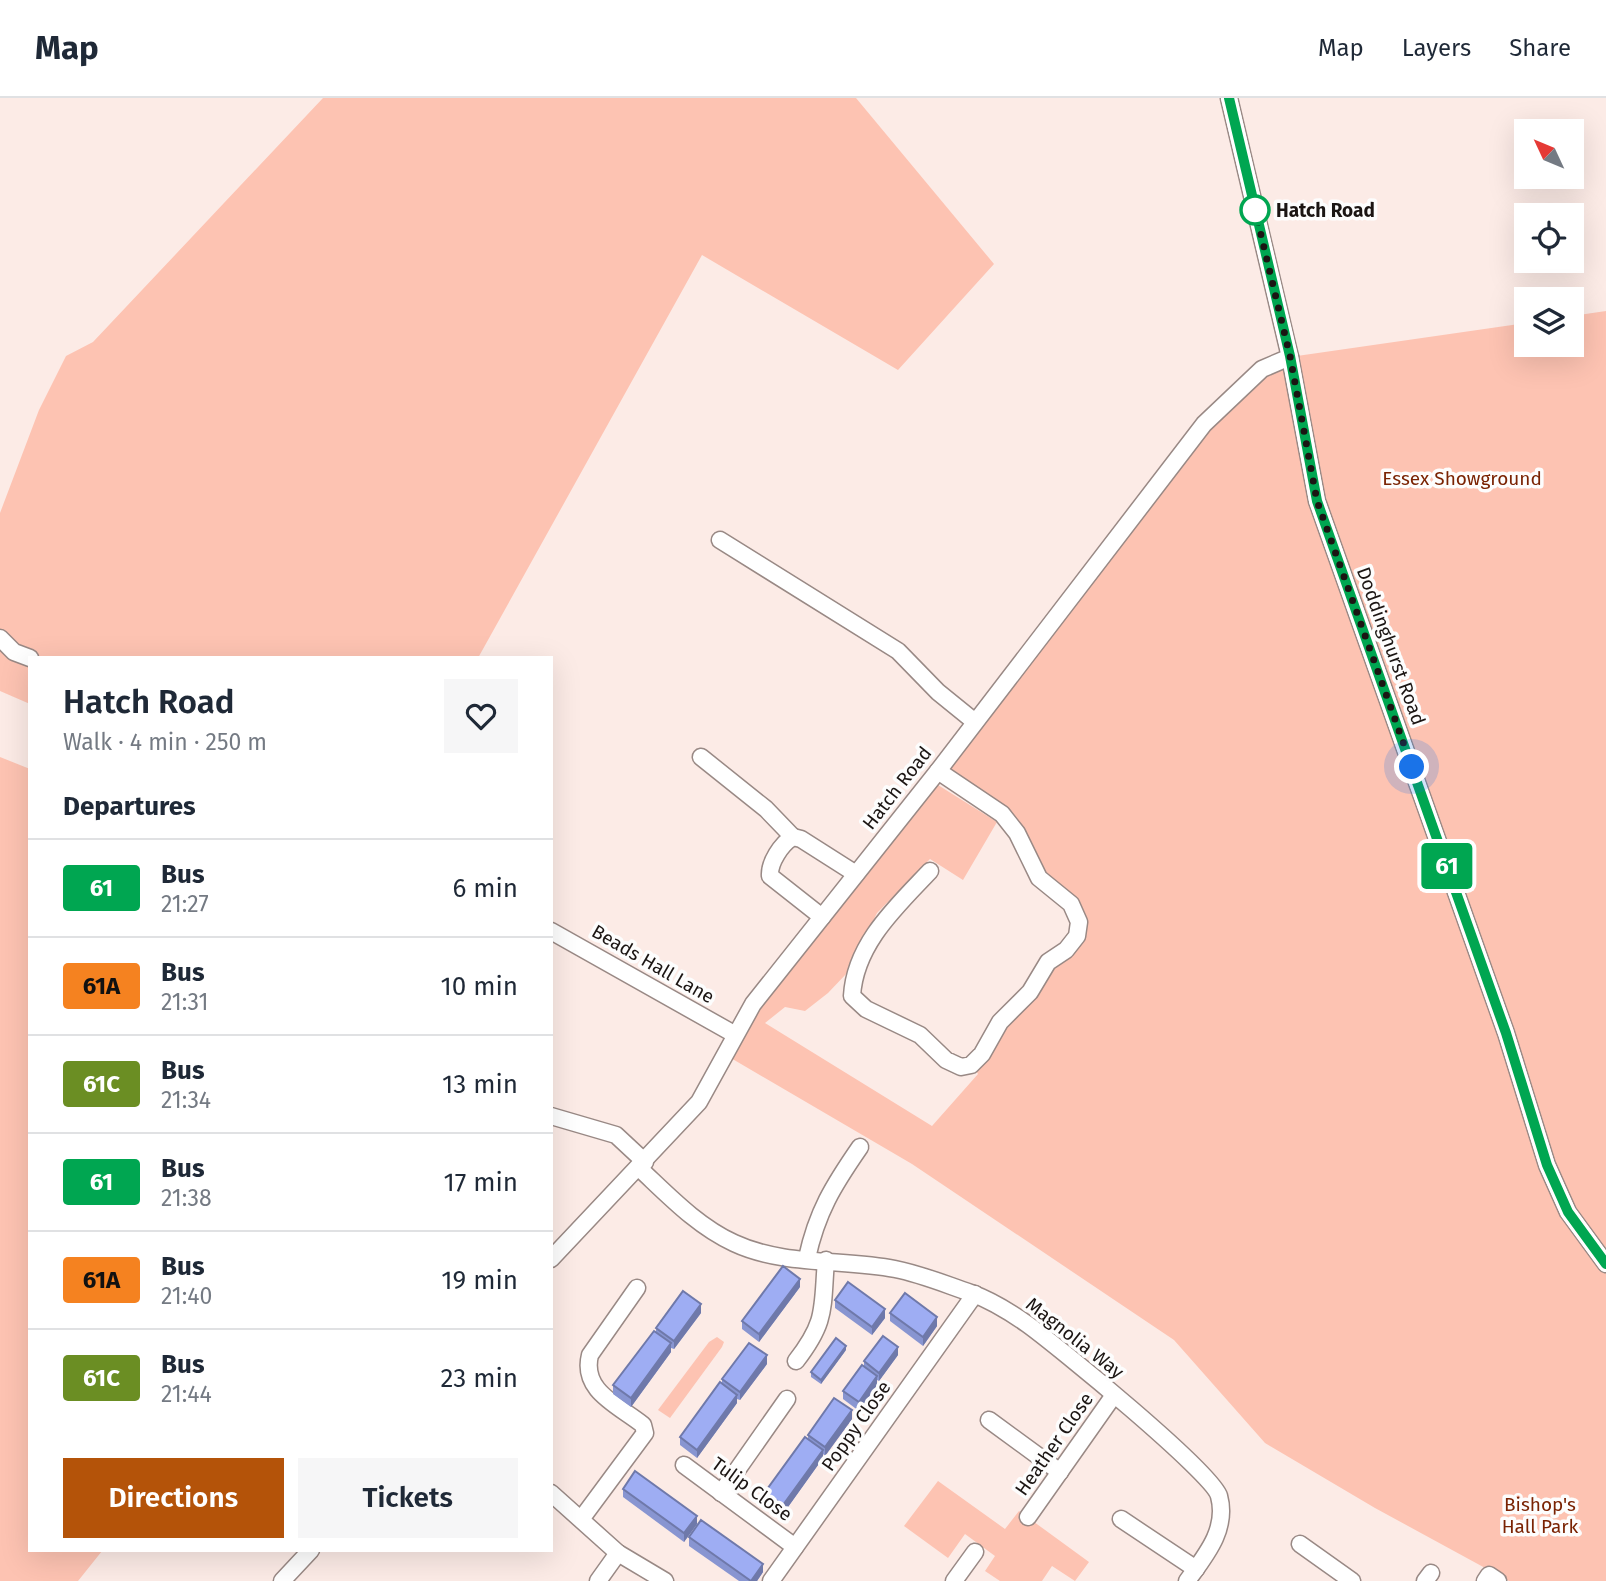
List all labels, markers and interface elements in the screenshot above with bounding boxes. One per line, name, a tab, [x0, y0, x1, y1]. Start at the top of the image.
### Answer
text: Map	[35, 28, 99, 68]
text: Map	[1318, 34, 1364, 62]
text: Layers	[1402, 34, 1471, 62]
text: Share	[1509, 34, 1571, 62]
north arrow	[1514, 119, 1584, 189]
map controls	[1514, 119, 1584, 357]
marker: Hatch Road	[1240, 195, 1270, 225]
place label: Hatch Road	[1276, 199, 1375, 222]
button: locate	[1514, 203, 1584, 273]
button: layers	[1514, 287, 1584, 357]
park label: Essex Showground	[1382, 467, 1542, 490]
street label: Doddinghurst Road	[1352, 564, 1430, 728]
button: heart	[444, 679, 518, 753]
text: Hatch Road	[63, 682, 235, 722]
text: Walk · 4 min · 250 m	[63, 728, 267, 756]
street label: Hatch Road	[857, 742, 937, 834]
your location	[1394, 749, 1429, 784]
text: Departures	[63, 791, 196, 822]
line badge: 61	[1416, 843, 1478, 889]
text: 61	[1435, 852, 1459, 880]
text: Bus	[161, 859, 204, 890]
text: 6 min	[452, 873, 518, 904]
text: 61	[90, 874, 113, 902]
text: 21:27	[161, 890, 209, 918]
street label: Beads Hall Lane	[588, 920, 718, 1008]
text: Bus	[161, 957, 204, 988]
text: 10 min	[440, 971, 518, 1002]
text: 61A	[83, 972, 120, 1000]
text: 21:31	[161, 988, 208, 1016]
text: Bus	[161, 1055, 204, 1086]
text: 13 min	[442, 1069, 518, 1100]
text: 61C	[83, 1070, 120, 1098]
text: 21:34	[161, 1086, 211, 1114]
text: Bus	[161, 1153, 204, 1184]
text: 17 min	[443, 1167, 518, 1198]
text: 61	[90, 1168, 113, 1196]
text: 21:38	[161, 1184, 212, 1212]
text: Bus	[161, 1251, 204, 1282]
text: 19 min	[441, 1265, 518, 1296]
text: 61A	[83, 1266, 120, 1294]
text: 21:40	[161, 1282, 212, 1310]
street label: Magnolia Way	[1021, 1293, 1129, 1384]
text: Bus	[161, 1349, 204, 1380]
text: 23 min	[441, 1363, 518, 1394]
text: 61C	[83, 1364, 120, 1392]
street label: Poppy Close	[817, 1377, 895, 1475]
text: 21:44	[161, 1380, 212, 1408]
street label: Heather Close	[1010, 1388, 1098, 1500]
street label: Tulip Close	[707, 1452, 797, 1526]
button: Directions	[63, 1458, 284, 1538]
button: Tickets	[298, 1458, 518, 1538]
park label: Bishop's Hall Park	[1502, 1493, 1579, 1538]

